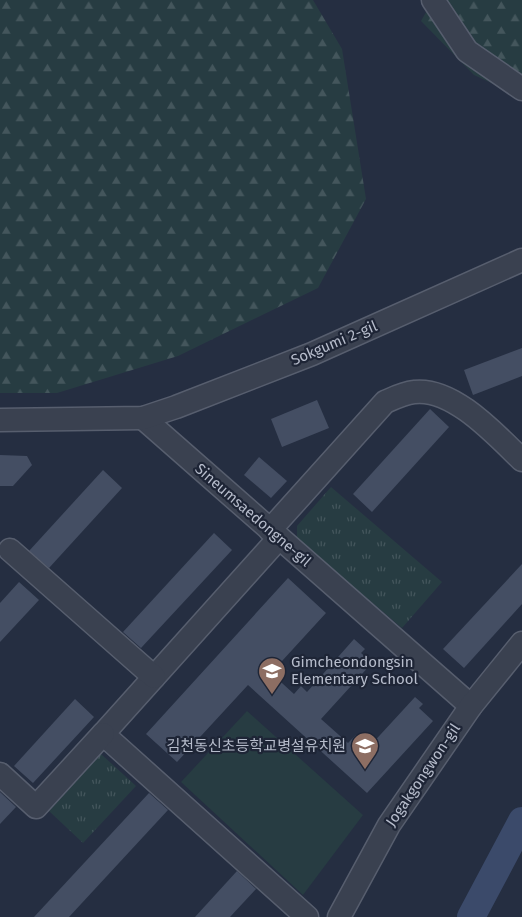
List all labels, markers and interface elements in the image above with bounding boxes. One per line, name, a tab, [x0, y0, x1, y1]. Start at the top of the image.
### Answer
street label: Sokgumi 2-gil	[288, 317, 380, 369]
street label: Sineumsaedongne-gil	[191, 460, 315, 571]
place label: Gimcheondongsin Elementary School	[291, 653, 419, 688]
school or university icon: Gimcheondongsin Elementary School	[257, 656, 287, 695]
street label: Jogakgongwon-gil	[382, 720, 464, 830]
school or university icon: 김천동신초등학교병설유치원	[350, 731, 380, 770]
place label: 김천동신초등학교병설유치원	[167, 737, 346, 755]

